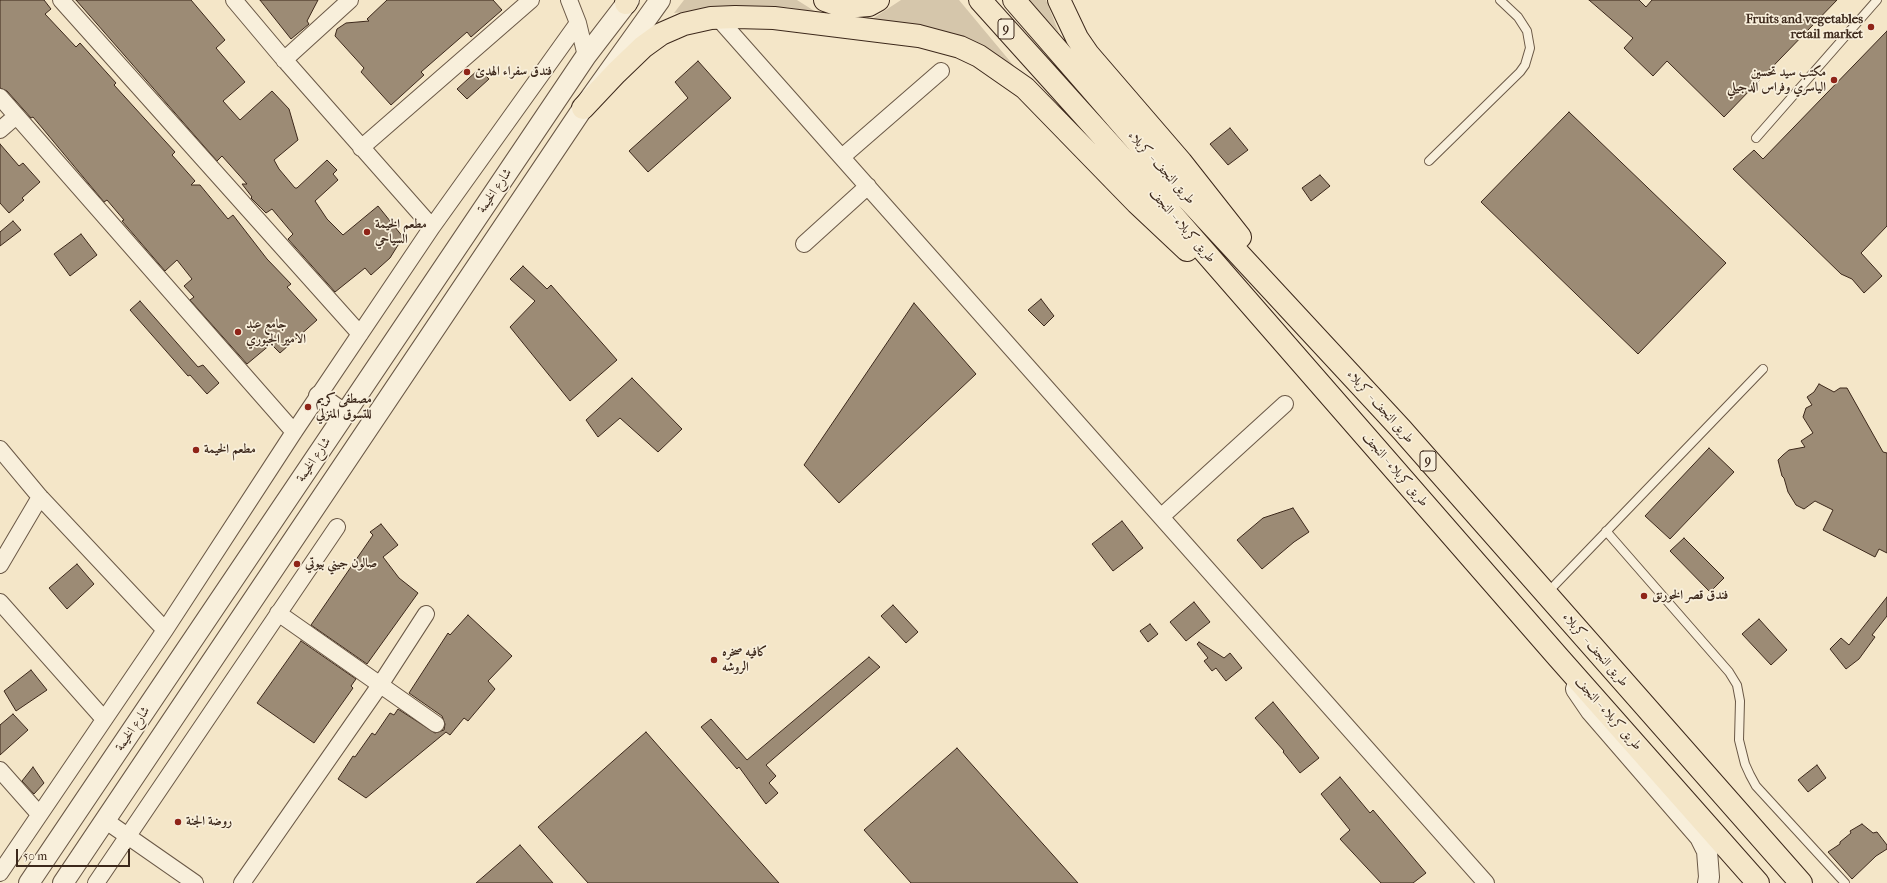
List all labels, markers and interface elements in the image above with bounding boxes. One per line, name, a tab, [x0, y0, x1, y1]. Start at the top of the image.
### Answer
place label: Fruits and vegetables retail market	[1746, 12, 1863, 43]
road number: 9	[998, 19, 1014, 39]
marker: Fruits and vegetables retail market	[1866, 22, 1876, 32]
place label: فندق سفراء الهدى	[475, 64, 552, 80]
place label: مكتب سيد تحسين الياسري وفراس الدجيلي	[1727, 65, 1826, 96]
marker: فندق سفراء الهدى	[462, 67, 472, 77]
marker: مكتب سيد تحسين الياسري وفراس الدجيلي	[1829, 75, 1839, 85]
street label: طريق النجف - کربلاء	[1124, 128, 1198, 208]
street label: شارع الخيمة	[474, 166, 516, 216]
street label: طريق کربلاء - النجف	[1146, 186, 1218, 266]
place label: مطعم الخيمة السياحي	[375, 217, 427, 248]
marker: مطعم الخيمة السياحي	[362, 227, 372, 237]
place label: جامع عبد الامير الجبوري	[246, 317, 306, 348]
marker: جامع عبد الامير الجبوري	[233, 327, 243, 337]
street label: طريق النجف - کربلاء	[1343, 367, 1417, 447]
place label: مصطفى كريم للتسوق المنزلي	[316, 392, 372, 423]
marker: مصطفى كريم للتسوق المنزلي	[303, 402, 313, 412]
street label: طريق کربلاء - النجف	[1359, 430, 1431, 510]
street label: شارع الخيمة	[293, 435, 335, 485]
place label: مطعم الخيمة	[204, 442, 256, 458]
marker: مطعم الخيمة	[191, 445, 201, 455]
road number: 9	[1420, 451, 1436, 471]
place label: صالون جيني بيوتي	[305, 556, 377, 572]
marker: صالون جيني بيوتي	[292, 559, 302, 569]
place label: فندق قصر الخورنق	[1652, 588, 1728, 604]
marker: فندق قصر الخورنق	[1639, 591, 1649, 601]
street label: طريق النجف - کربلاء	[1559, 610, 1631, 690]
place label: كافيه صخره الروشه	[722, 645, 767, 676]
marker: كافيه صخره الروشه	[709, 655, 719, 665]
street label: طريق کربلاء - النجف	[1571, 674, 1645, 754]
street label: شارع الخيمة	[112, 704, 154, 754]
place label: روضة الجنة	[186, 814, 232, 830]
marker: روضة الجنة	[173, 817, 183, 827]
scale bar	[18, 841, 132, 867]
text: 50 m	[23, 849, 47, 863]

